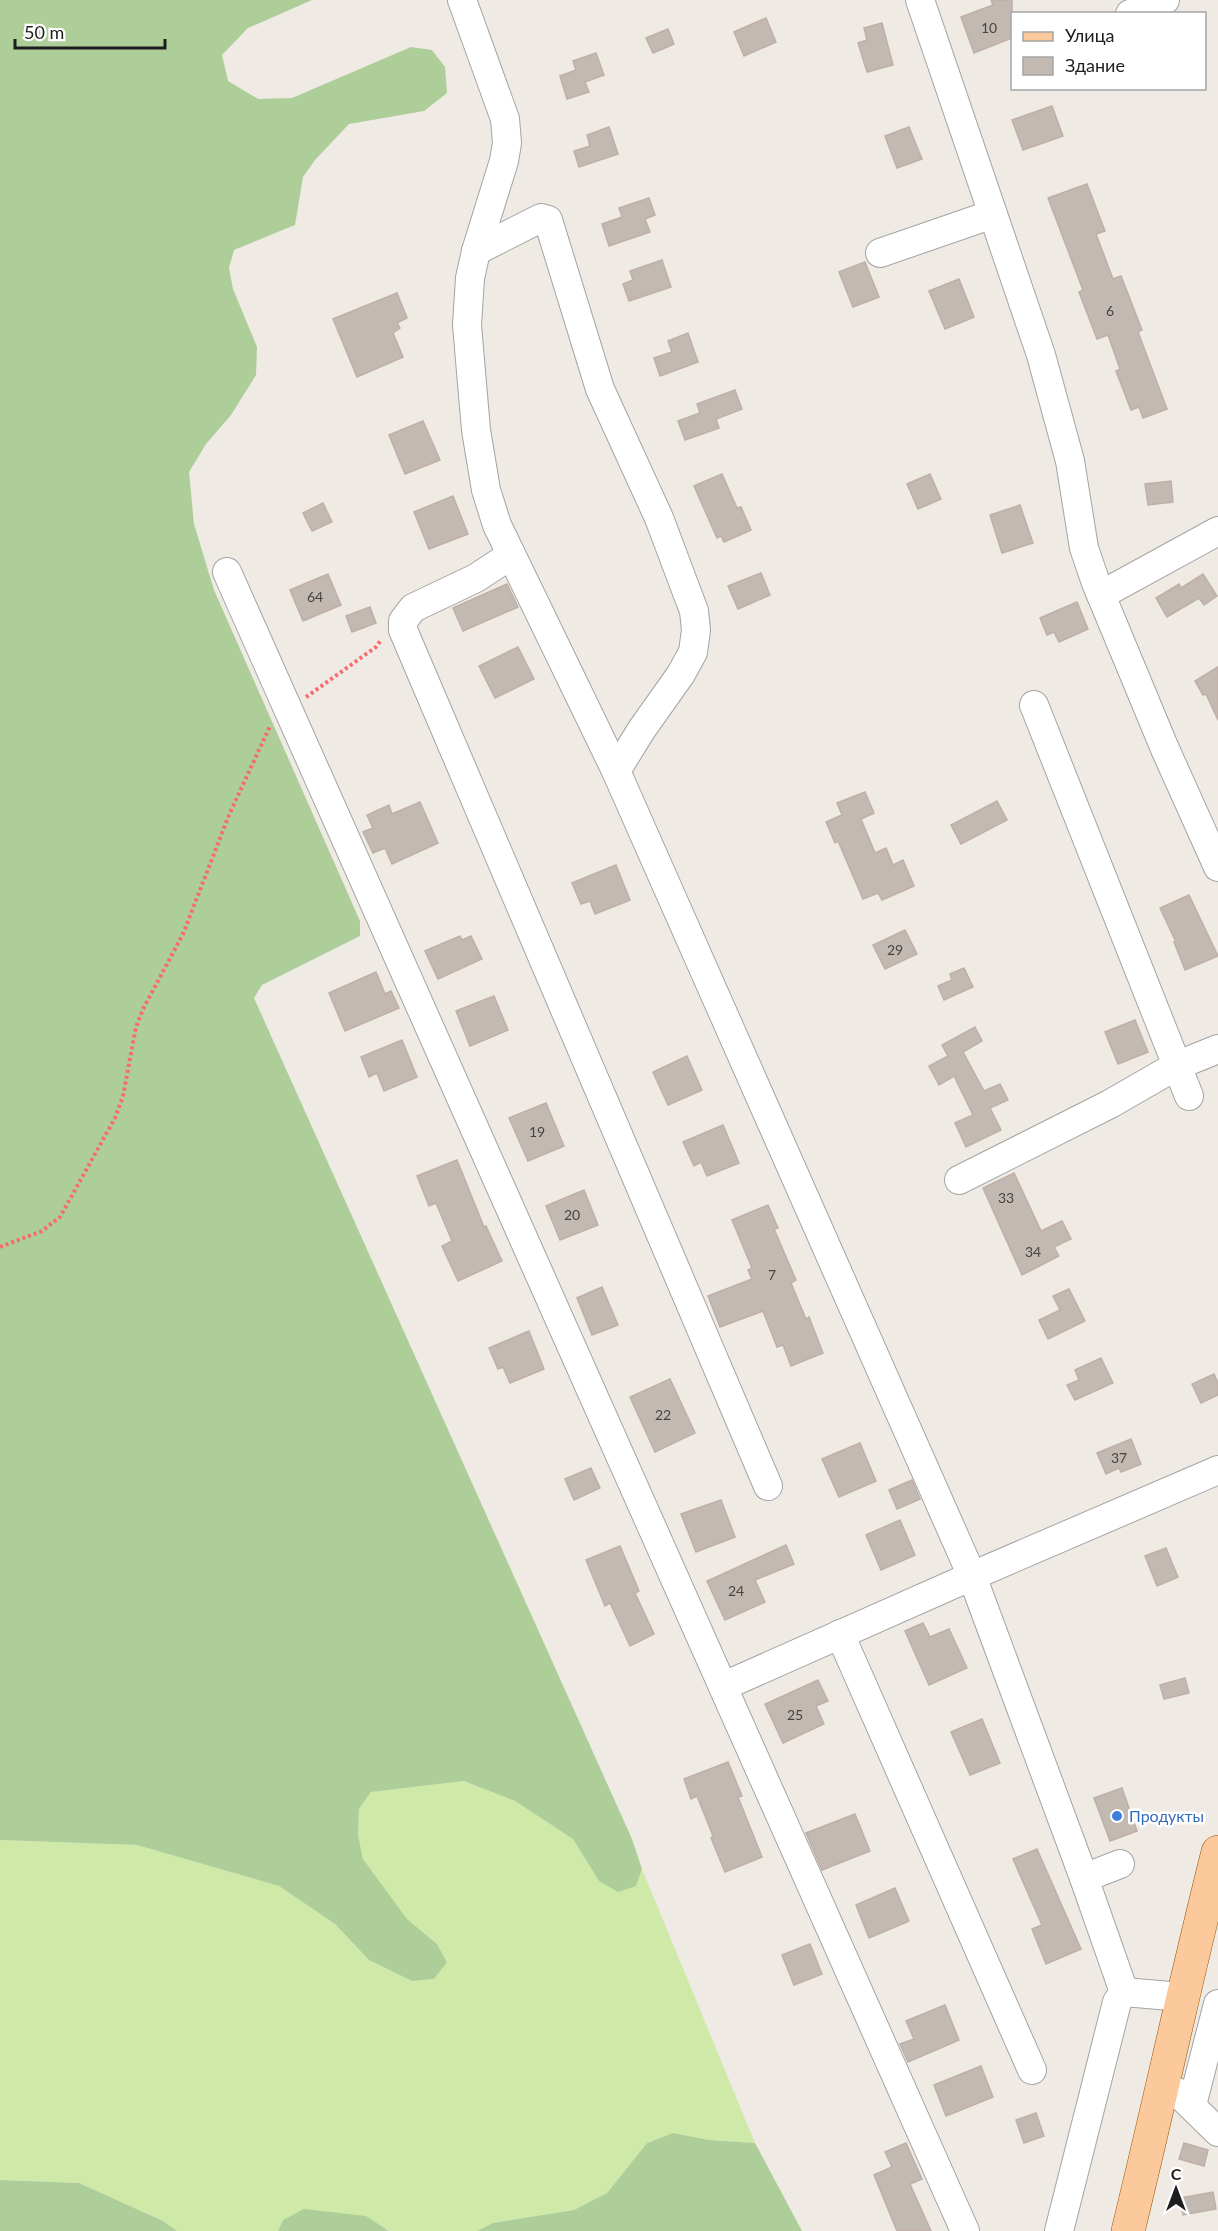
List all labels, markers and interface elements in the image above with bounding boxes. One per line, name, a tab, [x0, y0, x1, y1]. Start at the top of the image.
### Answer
scale bar	[15, 12, 165, 50]
legend	[1011, 12, 1206, 90]
house number: 10	[981, 19, 997, 36]
text: 50 m	[24, 21, 64, 43]
text: Улица	[1065, 24, 1115, 46]
text: Здание	[1065, 54, 1125, 76]
house number: 6	[1106, 302, 1114, 319]
house number: 64	[307, 588, 323, 605]
house number: 29	[887, 941, 903, 958]
house number: 19	[529, 1123, 545, 1140]
house number: 33	[998, 1189, 1014, 1206]
house number: 20	[564, 1206, 580, 1223]
house number: 34	[1025, 1243, 1041, 1260]
house number: 7	[768, 1266, 776, 1283]
house number: 22	[655, 1406, 671, 1423]
house number: 37	[1111, 1449, 1127, 1466]
house number: 24	[728, 1582, 744, 1599]
house number: 25	[787, 1706, 803, 1723]
place label: Продукты	[1129, 1806, 1204, 1825]
marker: Продукты	[1110, 1809, 1124, 1823]
north arrow	[1146, 2159, 1206, 2219]
text: С	[1171, 2164, 1182, 2183]

